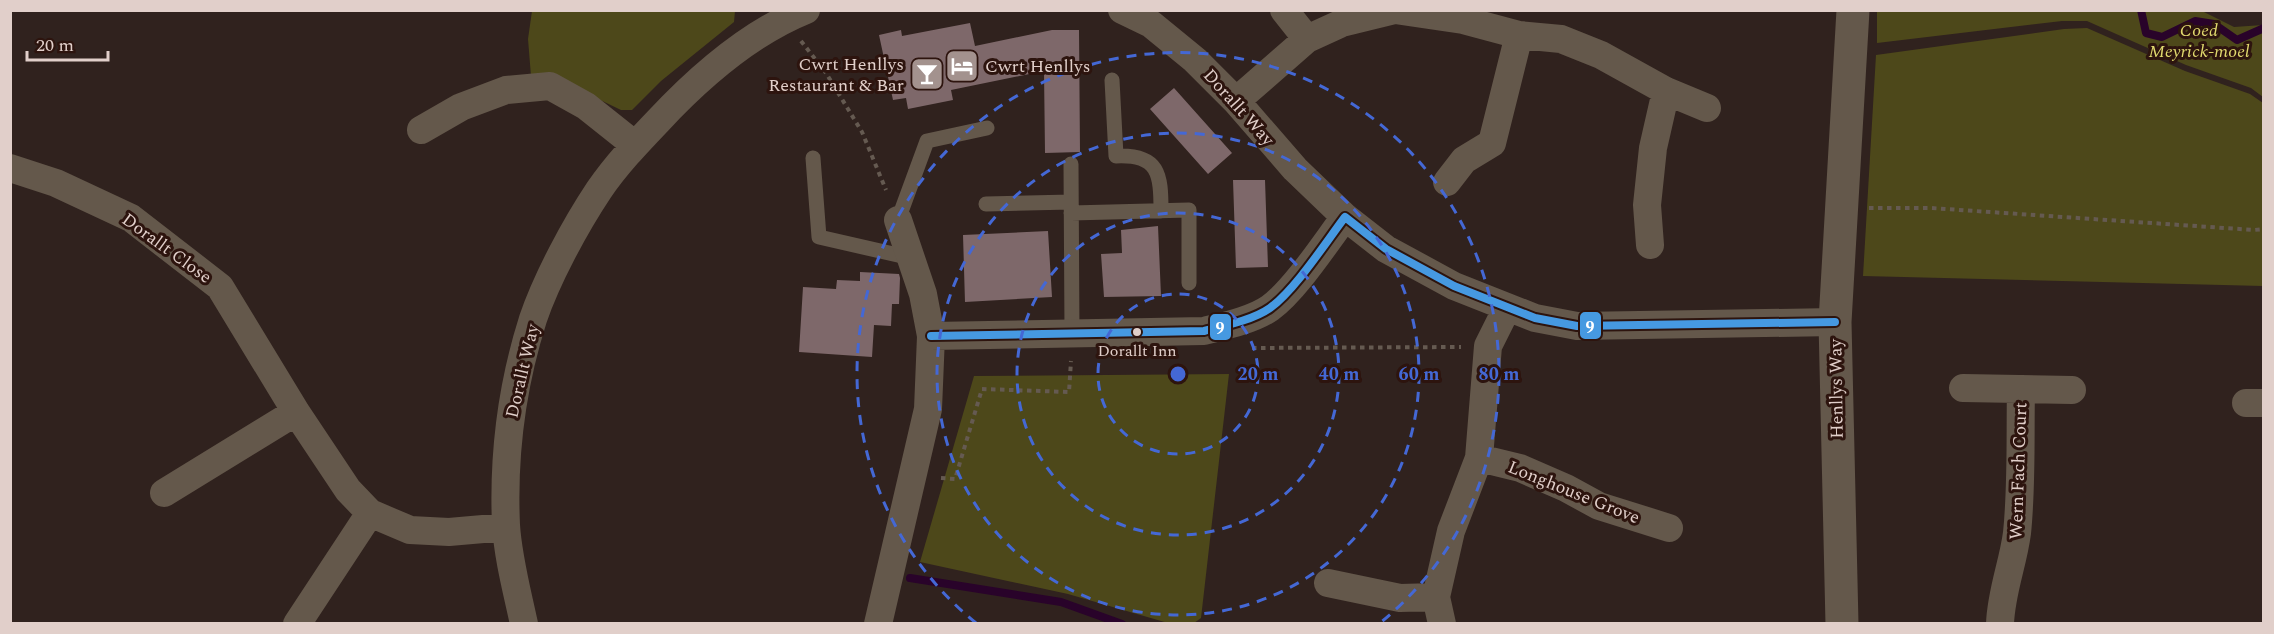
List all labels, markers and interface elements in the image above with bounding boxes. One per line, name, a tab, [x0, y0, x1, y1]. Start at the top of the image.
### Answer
park label: Coed Meyrick-moel	[2148, 17, 2250, 65]
scale bar	[27, 24, 108, 62]
text: 20 m	[36, 32, 74, 59]
hotel icon: Cwrt Henllys	[944, 48, 980, 84]
place label: Cwrt Henllys Restaurant & Bar	[768, 51, 904, 99]
place label: Cwrt Henllys	[985, 53, 1090, 80]
bar icon: Cwrt Henllys Restaurant & Bar	[909, 56, 945, 92]
street label: Dorallt Way	[1197, 63, 1282, 153]
street label: Dorallt Close	[116, 206, 217, 290]
line badge: 9	[1579, 311, 1602, 340]
line badge: 9	[1209, 313, 1232, 341]
text: 9	[1586, 315, 1595, 339]
text: 9	[1216, 316, 1225, 340]
street label: Dorallt Way	[499, 320, 547, 421]
marker: Dorallt Inn	[1131, 326, 1143, 338]
street label: Henllys Way	[1822, 337, 1851, 439]
place label: Dorallt Inn	[1097, 339, 1177, 363]
text: 20 m	[1238, 361, 1278, 388]
text: 40 m	[1319, 361, 1359, 388]
text: 60 m	[1399, 361, 1439, 388]
text: 80 m	[1479, 361, 1519, 388]
centre of rings	[1168, 364, 1188, 384]
street label: Wern Fach Court	[2003, 402, 2034, 540]
street label: Longhouse Grove	[1504, 454, 1644, 531]

